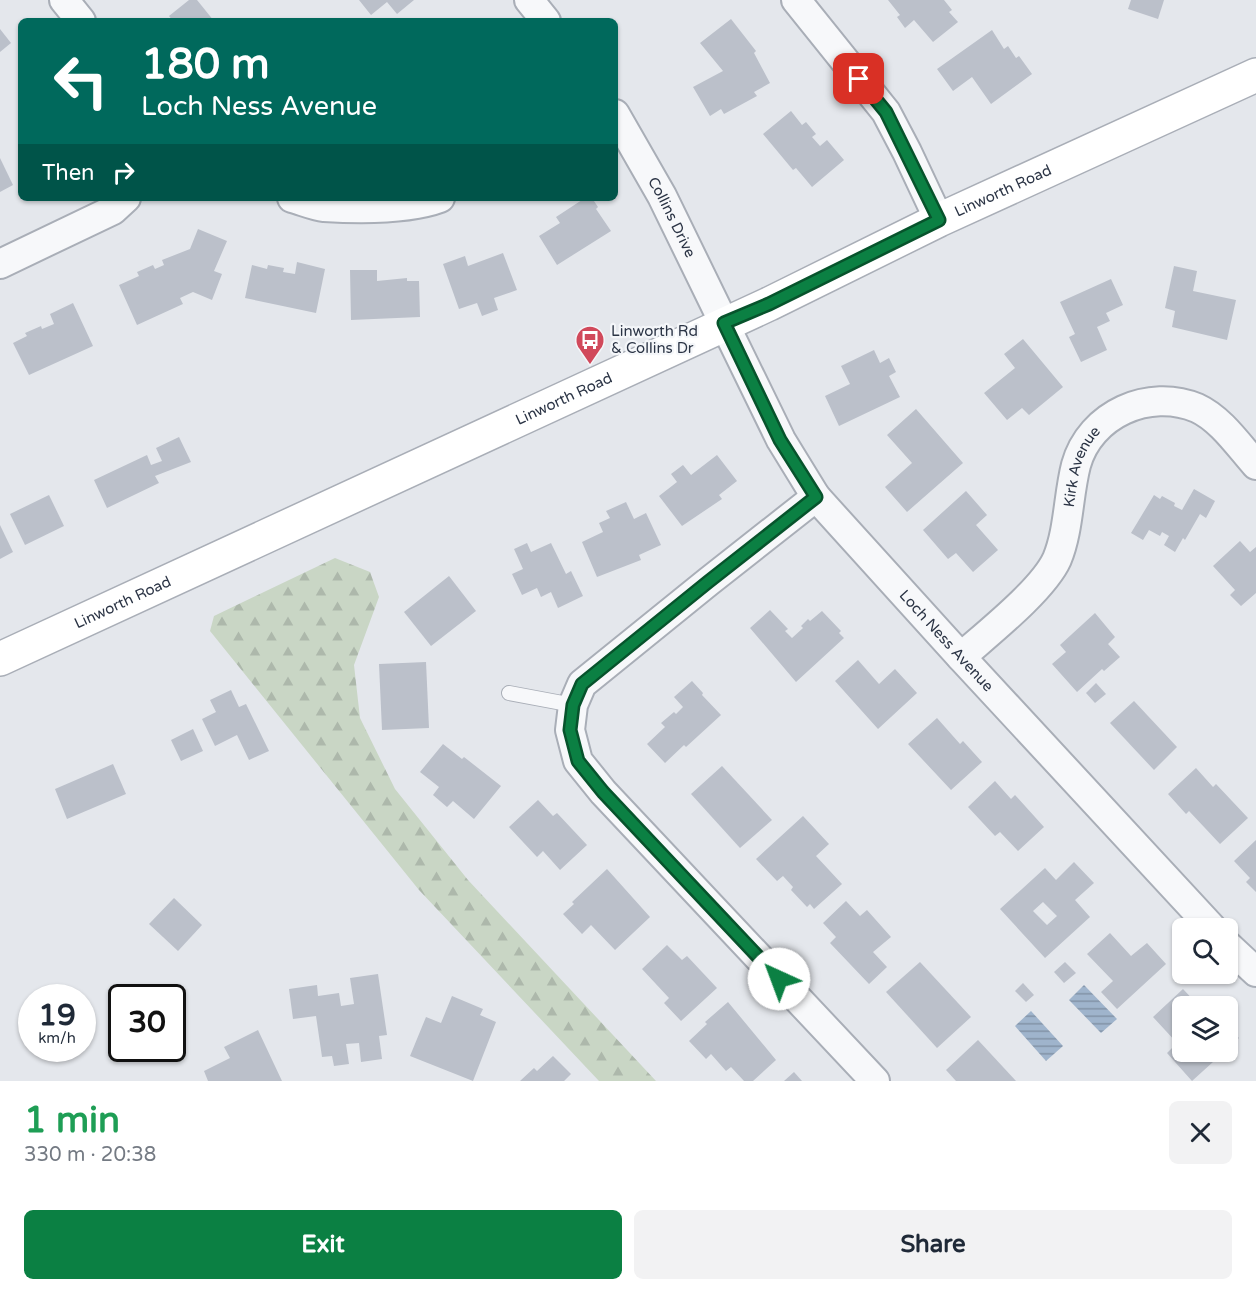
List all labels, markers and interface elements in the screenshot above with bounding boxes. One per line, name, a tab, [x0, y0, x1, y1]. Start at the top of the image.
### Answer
text: 180 m	[141, 39, 270, 90]
icon: left	[42, 42, 120, 120]
pin	[833, 53, 884, 104]
icon: arrive	[842, 62, 875, 95]
text: Loch Ness Avenue	[141, 90, 377, 123]
icon: right	[107, 156, 140, 189]
text: Then	[42, 160, 95, 186]
street label: Linworth Road	[952, 161, 1054, 221]
street label: Collins Drive	[644, 174, 700, 261]
place label: Linworth Rd & Collins Dr	[611, 322, 698, 357]
bus stop icon: Linworth Rd & Collins Dr	[574, 324, 606, 366]
street label: Linworth Road	[513, 369, 615, 429]
street label: Kirk Avenue	[1060, 422, 1104, 508]
street label: Linworth Road	[71, 572, 174, 633]
street label: Loch Ness Avenue	[896, 586, 997, 695]
map controls	[1172, 918, 1238, 1062]
button: search	[1172, 918, 1238, 984]
position arrow	[747, 947, 811, 1011]
speed limit sign: 30	[108, 984, 186, 1062]
button: layers	[1172, 996, 1238, 1062]
text: 19	[38, 997, 76, 1034]
text: km/h	[38, 1029, 76, 1047]
text: 1 min	[24, 1099, 120, 1142]
button: close	[1169, 1101, 1232, 1164]
text: 330 m · 20:38	[24, 1143, 156, 1167]
button: Exit	[24, 1210, 622, 1279]
button: Share	[634, 1210, 1232, 1279]

